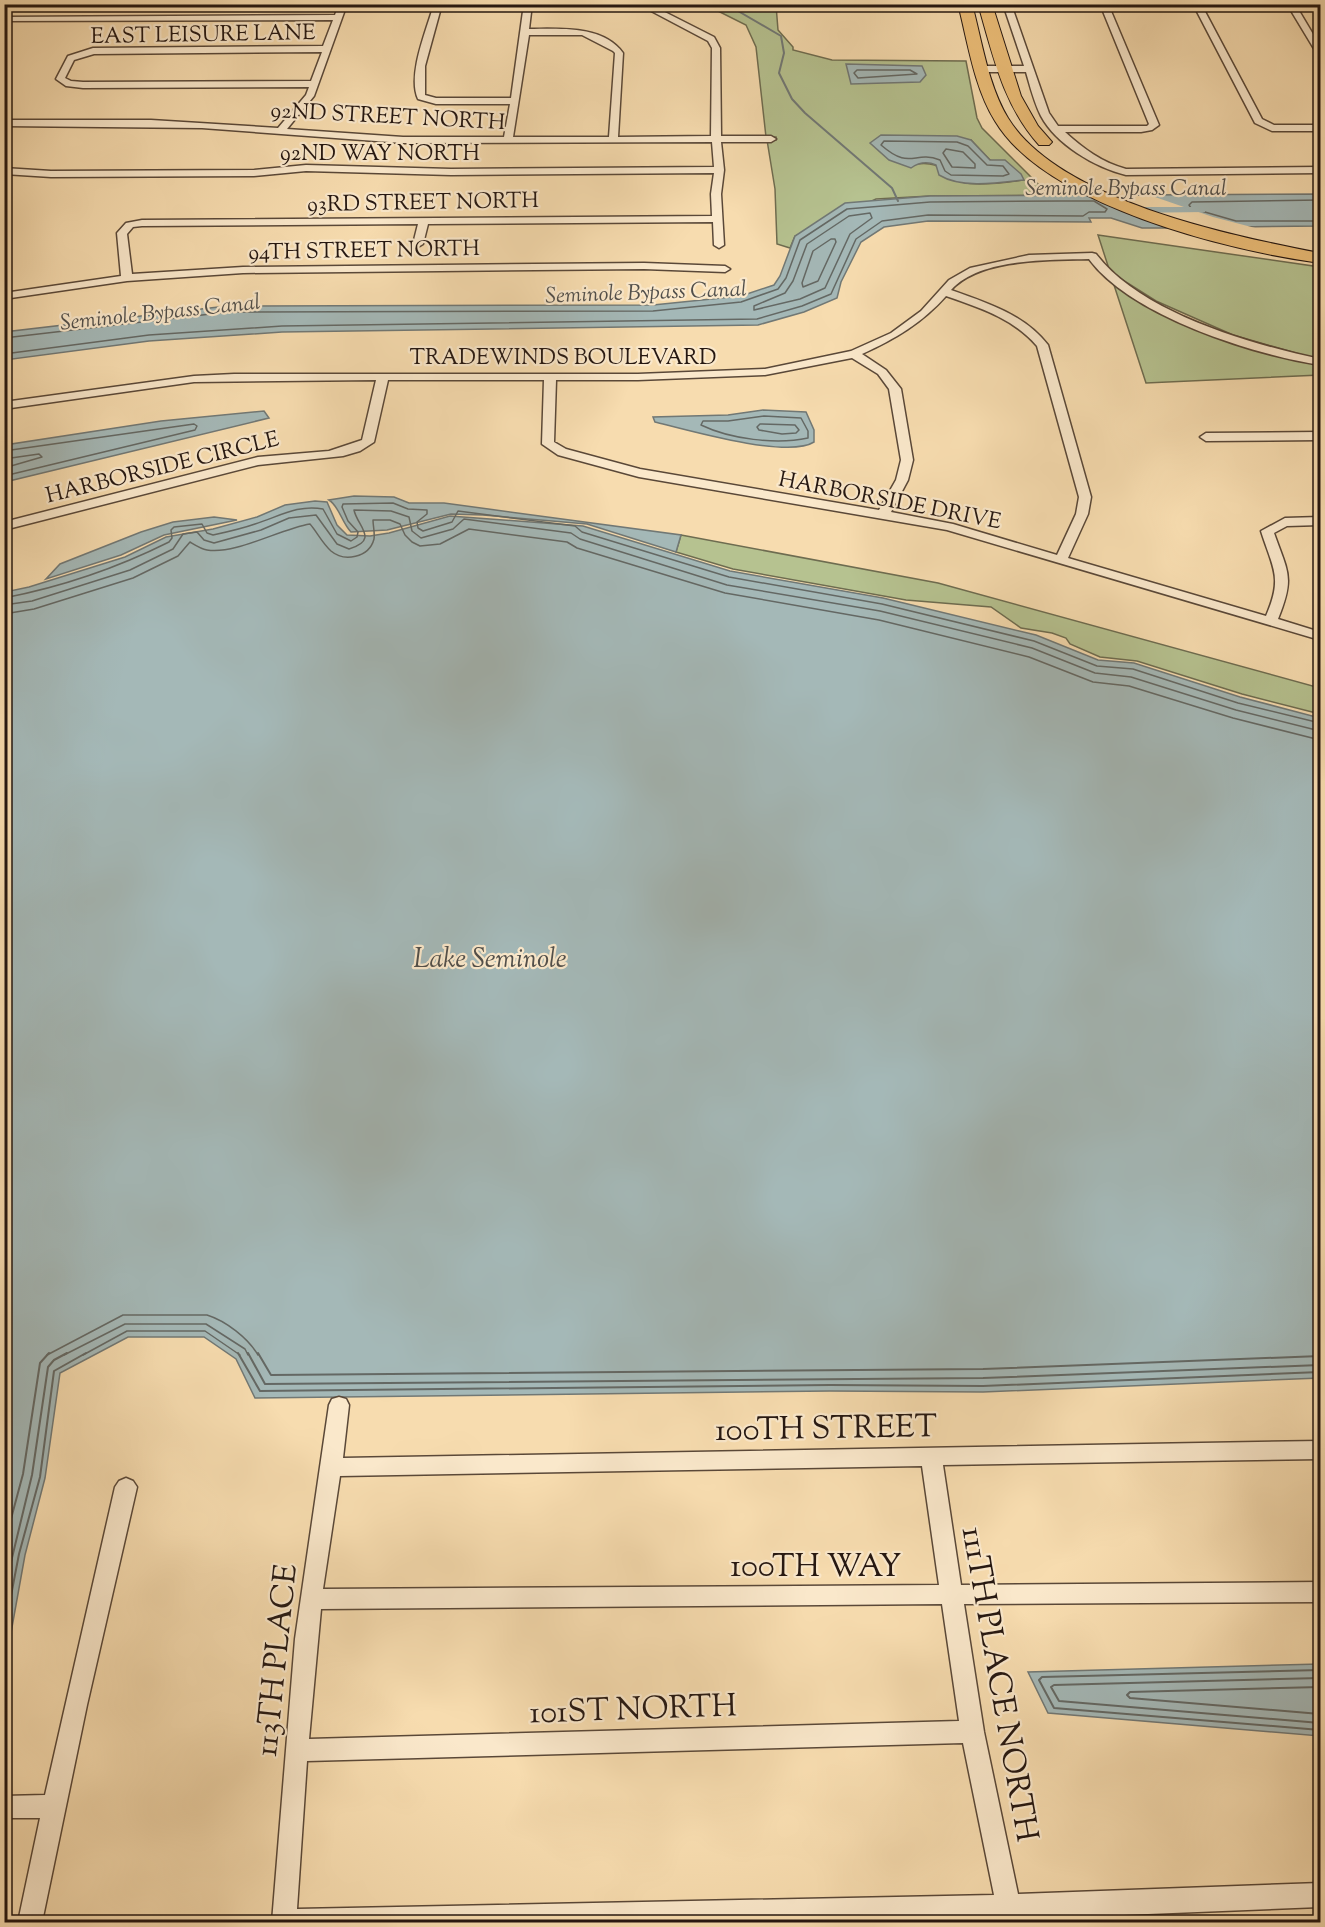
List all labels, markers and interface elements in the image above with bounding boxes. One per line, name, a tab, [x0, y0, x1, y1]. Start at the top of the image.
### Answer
street label: EAST LEISURE LANE	[90, 18, 316, 54]
street label: 92ND STREET NORTH	[270, 96, 506, 140]
street label: 92ND WAY NORTH	[280, 139, 480, 171]
water label: Seminole Bypass Canal	[1025, 174, 1227, 206]
street label: 93RD STREET NORTH	[307, 186, 539, 222]
street label: 94TH STREET NORTH	[248, 234, 480, 270]
water label: Seminole Bypass Canal	[545, 274, 748, 314]
water label: Seminole Bypass Canal	[58, 288, 262, 340]
street label: TRADEWINDS BOULEVARD	[409, 343, 717, 375]
street label: HARBORSIDE CIRCLE	[43, 424, 283, 513]
street label: HARBORSIDE DRIVE	[775, 465, 1004, 539]
water label: Lake Seminole	[413, 941, 567, 980]
street label: 100TH STREET	[715, 1405, 937, 1455]
street label: 111TH PLACE NORTH	[948, 1523, 1048, 1846]
street label: 100TH WAY	[730, 1545, 902, 1591]
street label: 113TH PLACE	[245, 1562, 311, 1759]
street label: 101ST NORTH	[529, 1684, 737, 1738]

